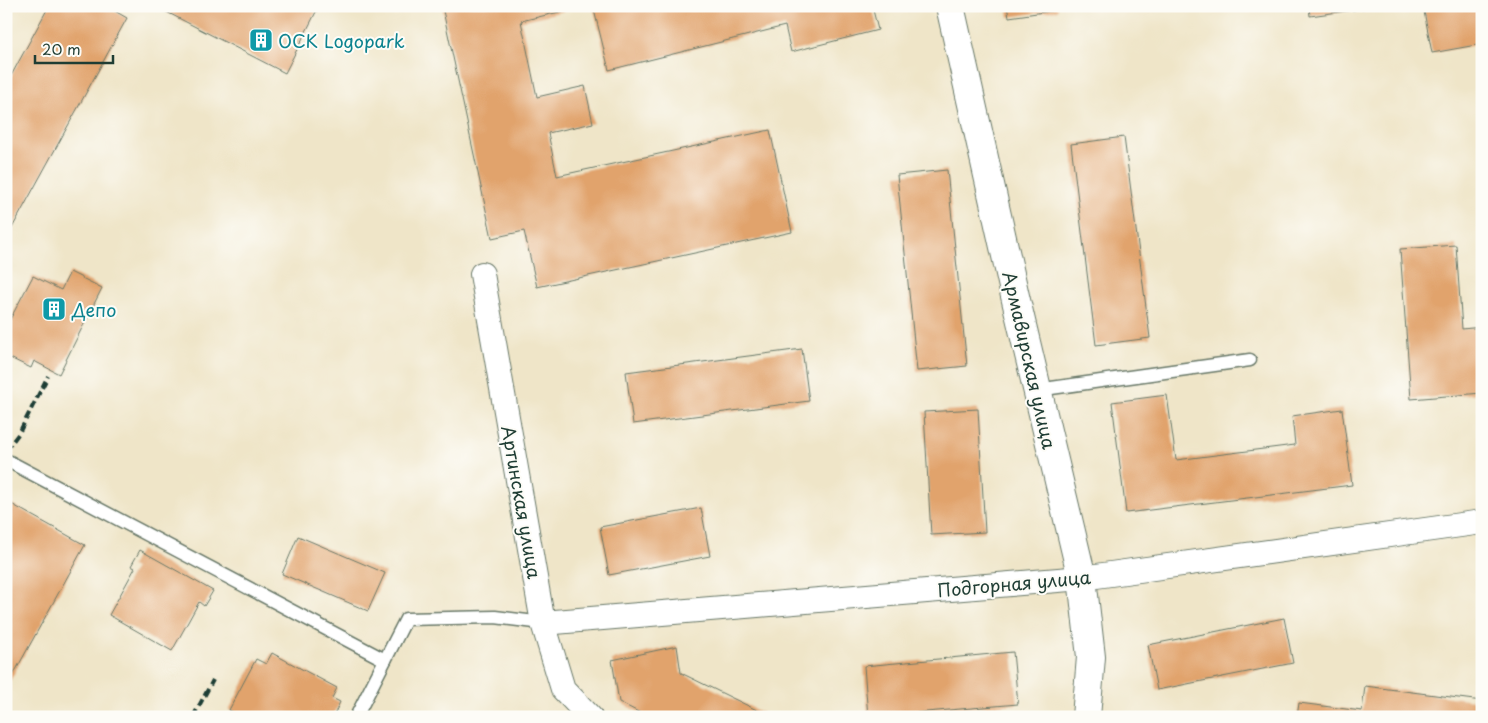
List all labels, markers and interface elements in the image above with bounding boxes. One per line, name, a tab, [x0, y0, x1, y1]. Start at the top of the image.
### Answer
building icon: ОСК Logopark	[248, 27, 274, 53]
place label: ОСК Logopark	[278, 27, 405, 54]
scale bar	[35, 32, 112, 64]
text: 20 m	[42, 37, 81, 60]
street label: Армавирская улица	[996, 268, 1064, 452]
building icon: Депо	[41, 296, 67, 322]
place label: Депо	[71, 296, 116, 323]
street label: Артинская улица	[495, 423, 549, 581]
street label: Подгорная улица	[936, 563, 1093, 603]

